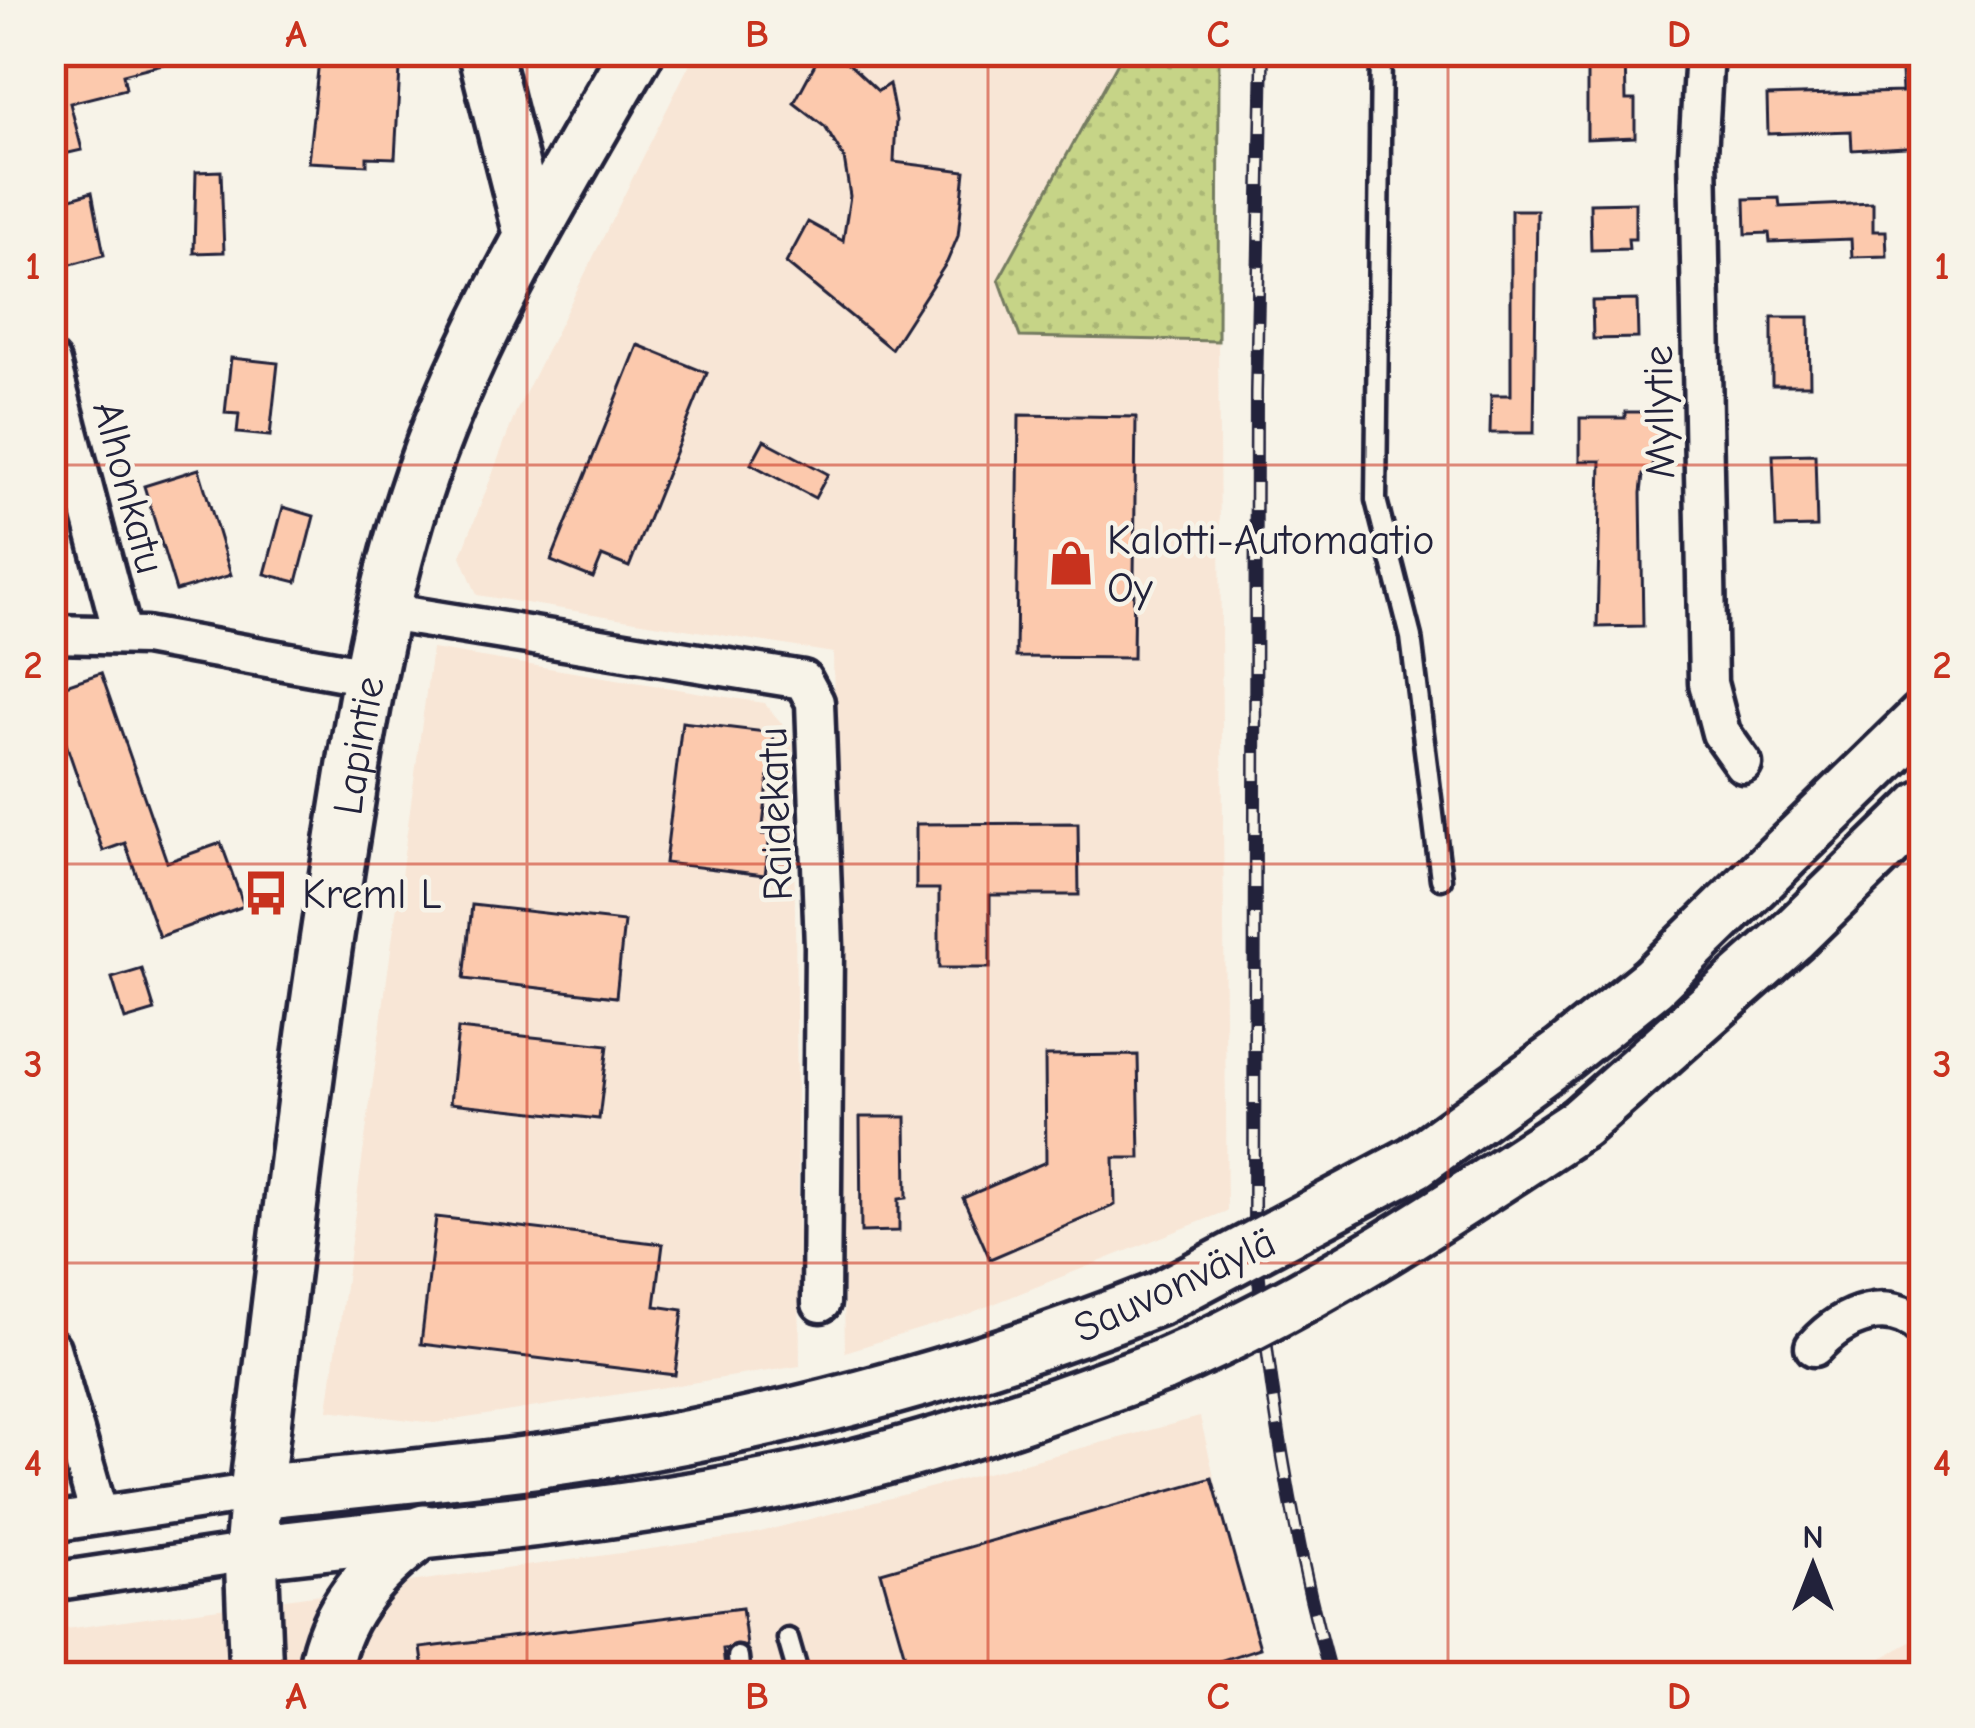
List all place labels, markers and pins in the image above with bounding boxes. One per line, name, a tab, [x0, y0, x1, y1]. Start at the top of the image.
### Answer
place label: Kalotti-Automaatio Oy	[1107, 516, 1434, 613]
shop icon: Kalotti-Automaatio Oy	[1046, 538, 1096, 588]
bus stop icon: Kreml L	[241, 868, 291, 918]
place label: Kreml L	[302, 870, 441, 919]

